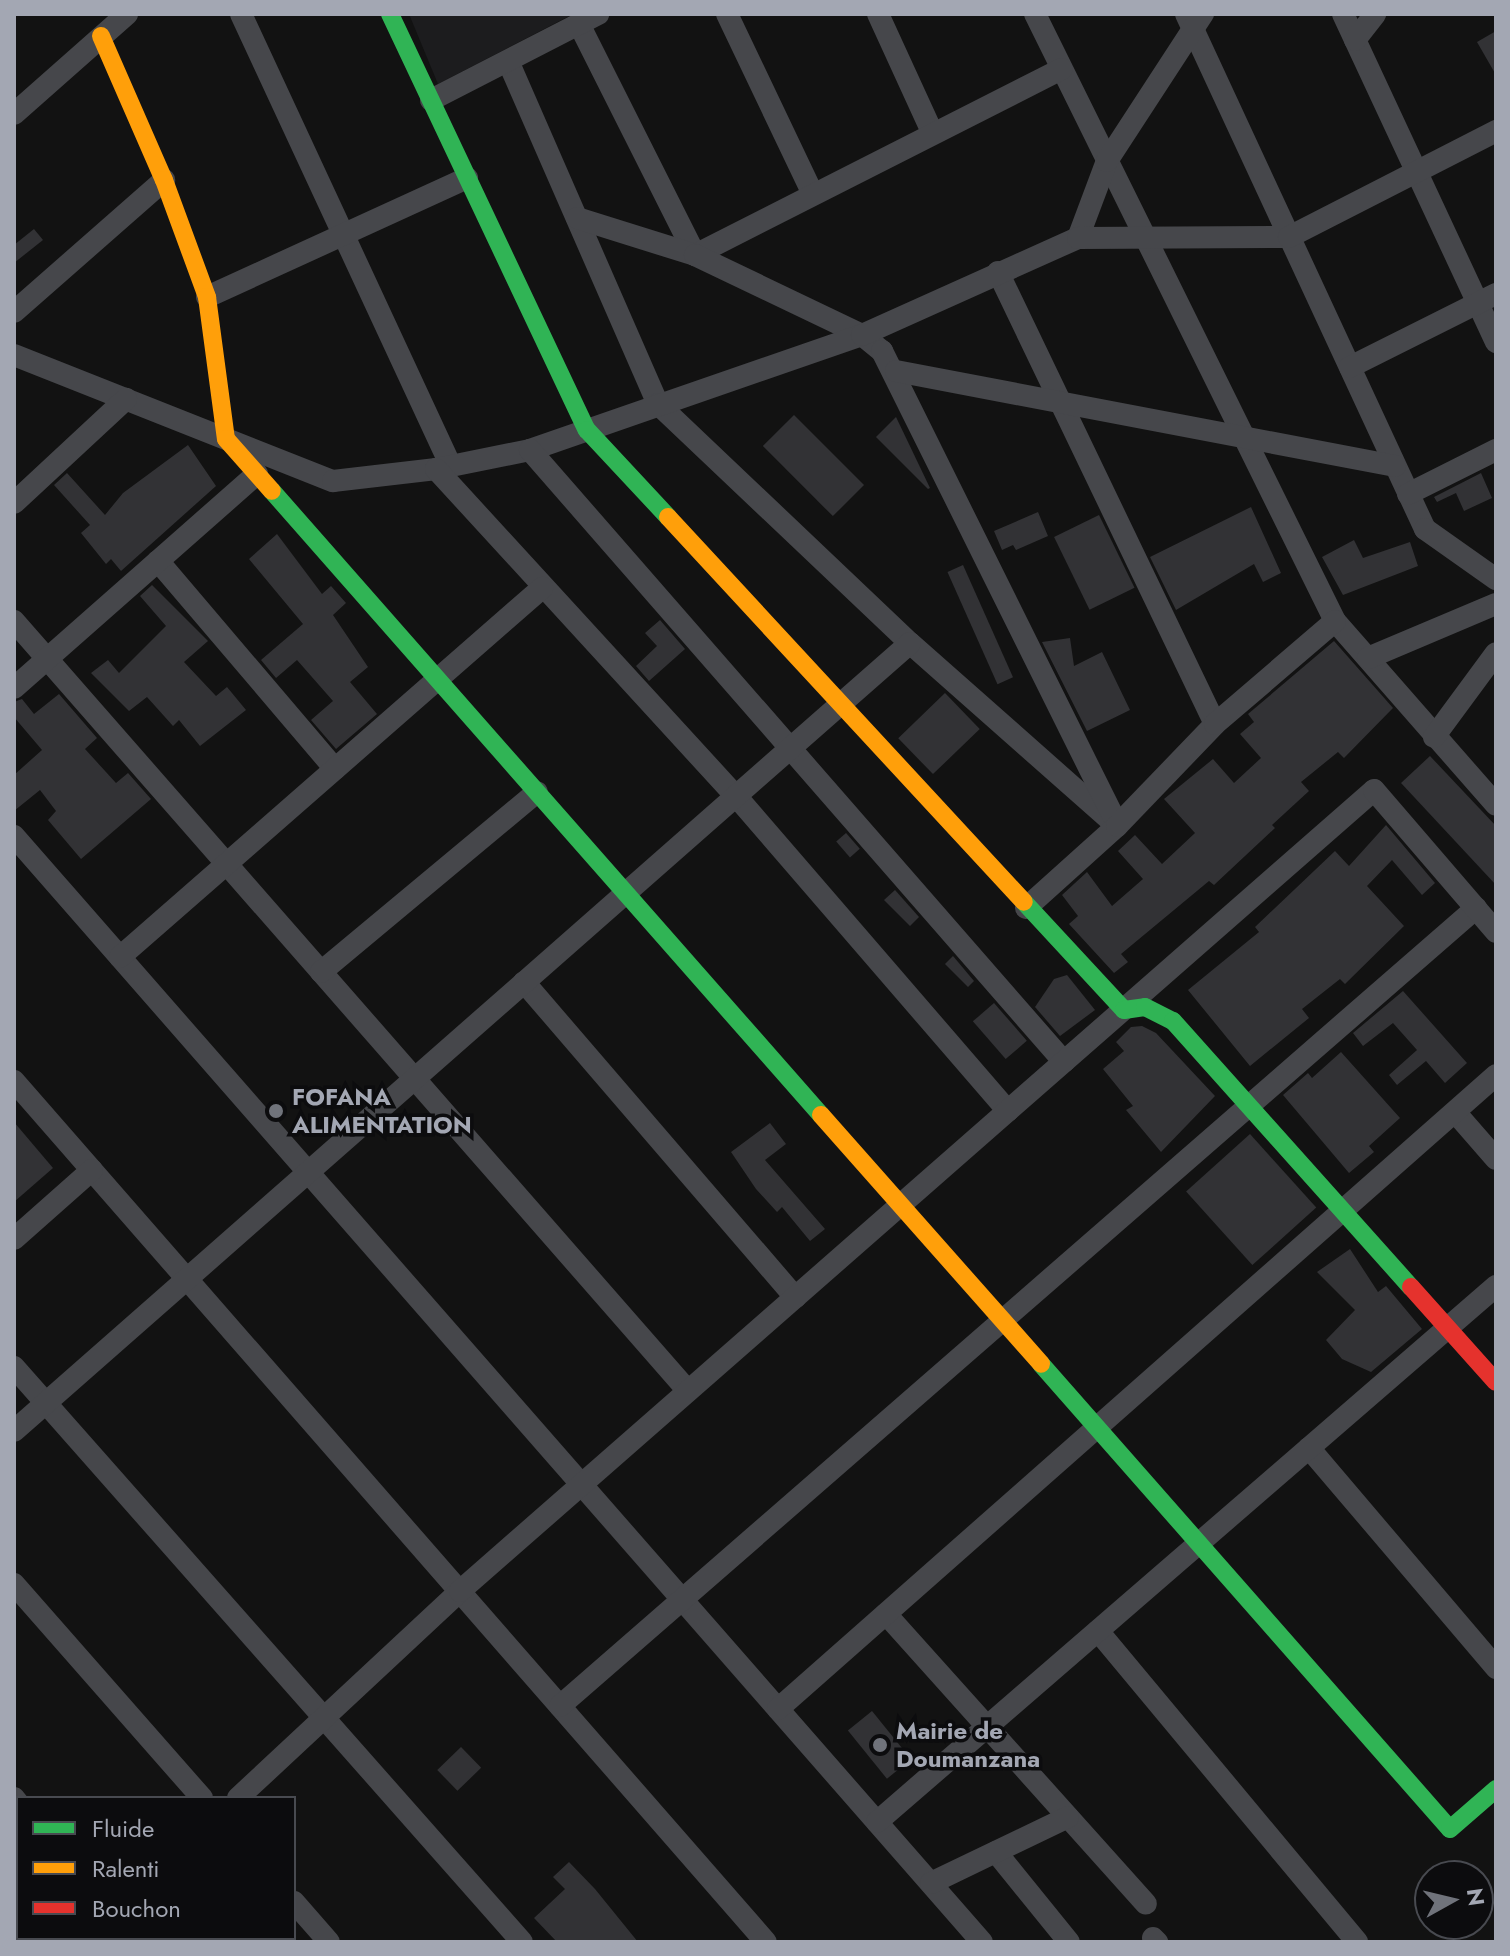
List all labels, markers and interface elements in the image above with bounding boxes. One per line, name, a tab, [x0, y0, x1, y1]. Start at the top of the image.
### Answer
place label: FOFANA ALIMENTATION	[292, 1083, 472, 1139]
marker: FOFANA ALIMENTATION	[267, 1102, 285, 1120]
place label: Mairie de Doumanzana	[896, 1717, 1040, 1773]
marker: Mairie de Doumanzana	[871, 1736, 889, 1754]
legend	[16, 1796, 296, 1940]
text: Fluide	[92, 1811, 154, 1846]
text: Ralenti	[92, 1851, 159, 1886]
north arrow	[1414, 1860, 1494, 1940]
text: N	[1459, 1886, 1493, 1908]
text: Bouchon	[92, 1891, 181, 1926]

